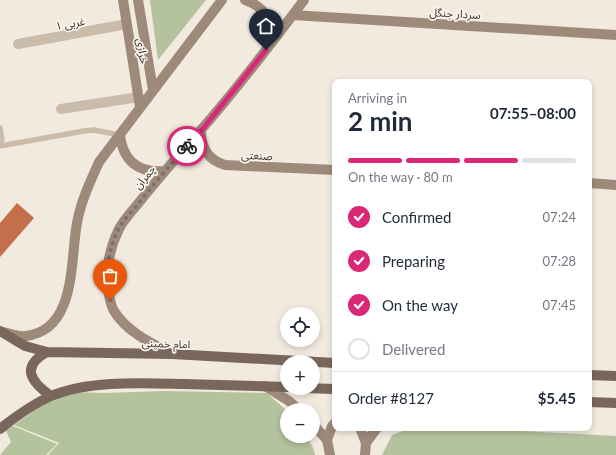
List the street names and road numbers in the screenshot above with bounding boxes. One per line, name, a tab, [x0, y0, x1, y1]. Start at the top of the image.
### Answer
street label: سردار جنگل	[429, 5, 481, 22]
street label: ۱ غربی	[54, 14, 86, 33]
street label: خرازی	[134, 37, 152, 65]
street label: صنعتی	[241, 148, 273, 163]
street label: چمران	[130, 162, 159, 193]
street label: امام خمینی	[141, 336, 190, 352]

